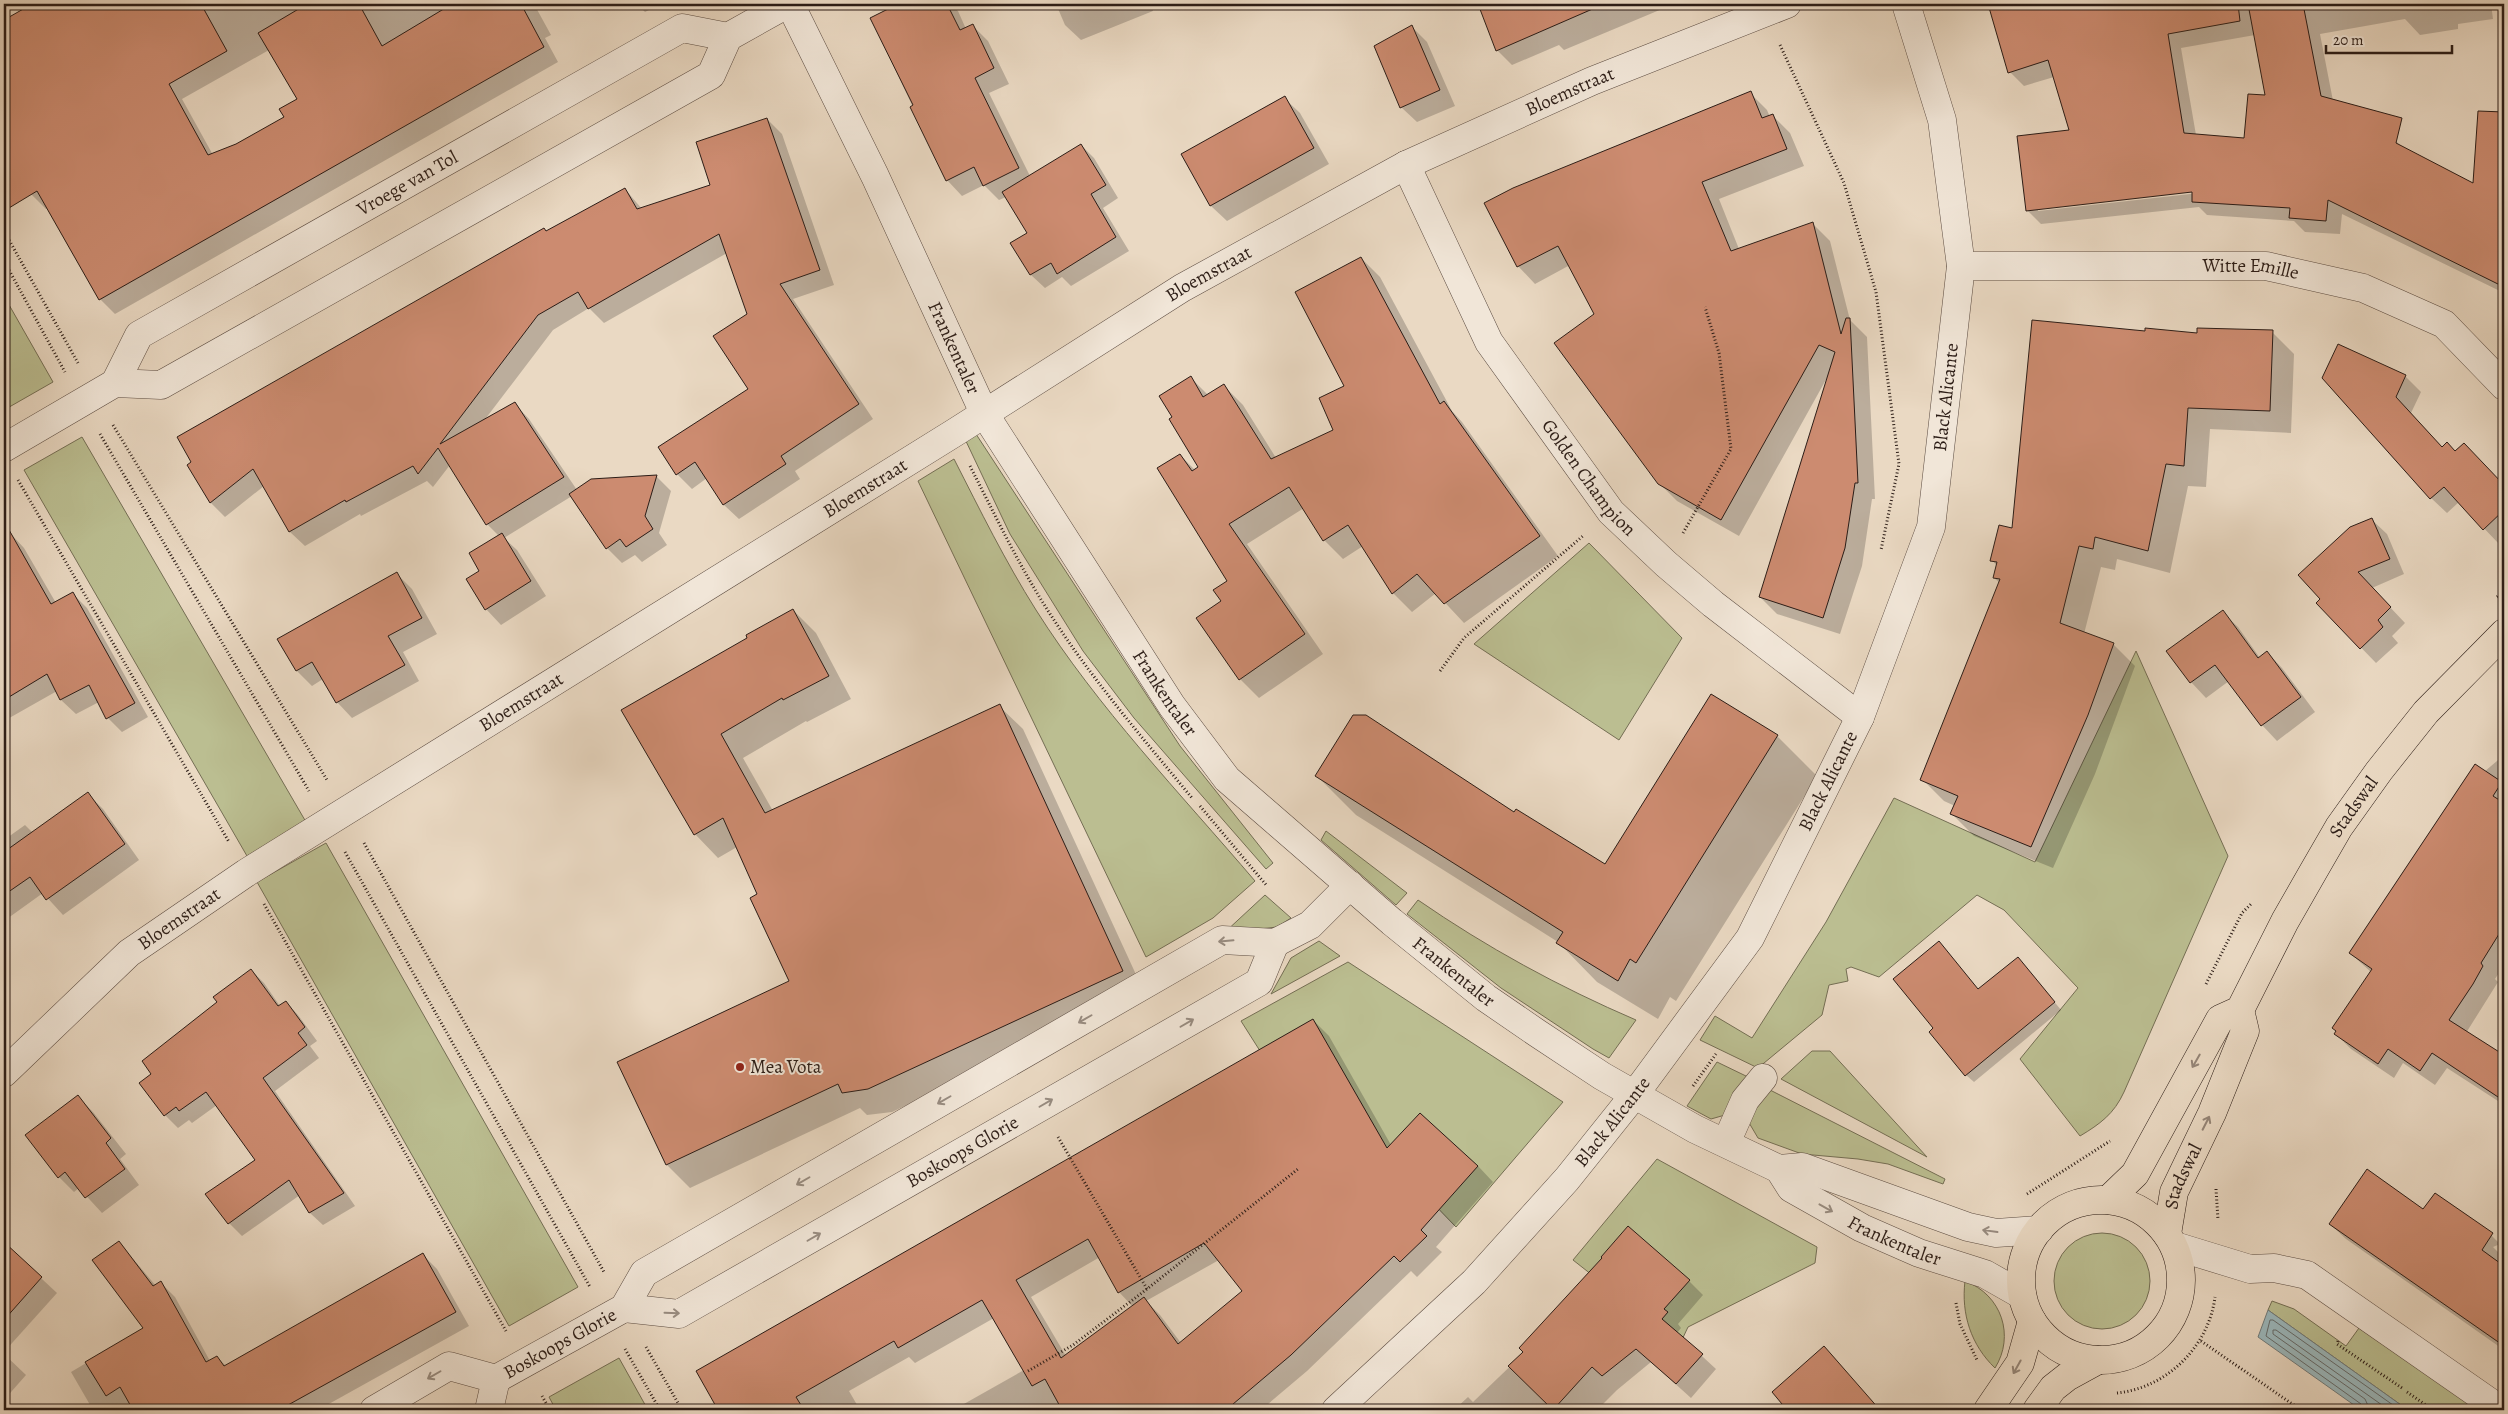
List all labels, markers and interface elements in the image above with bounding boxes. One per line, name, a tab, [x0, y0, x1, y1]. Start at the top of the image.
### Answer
scale bar	[2326, 22, 2452, 54]
text: 20 m	[2333, 30, 2364, 50]
street label: Bloemstraat	[1521, 60, 1618, 122]
street label: Vroege van Tol	[351, 144, 463, 223]
street label: Bloemstraat	[1161, 239, 1256, 308]
street label: Witte Emille	[2202, 252, 2301, 286]
street label: Frankentaler	[921, 297, 987, 398]
street label: Black Alicante	[1927, 342, 1965, 453]
street label: Golden Champion	[1535, 414, 1642, 542]
street label: Bloemstraat	[818, 452, 912, 524]
street label: Frankentaler	[1126, 645, 1203, 742]
street label: Bloemstraat	[474, 666, 568, 738]
street label: Black Alicante	[1792, 727, 1864, 836]
street label: Stadswal	[2323, 771, 2384, 842]
street label: Bloemstraat	[133, 881, 226, 956]
street label: Frankentaler	[1407, 931, 1500, 1013]
one-way arrow	[1219, 937, 1235, 946]
one-way arrow	[1078, 1014, 1092, 1024]
one-way arrow	[1179, 1018, 1194, 1027]
place label: Mea Vota	[750, 1054, 822, 1080]
one-way arrow	[2191, 1054, 2201, 1069]
marker: Mea Vota	[734, 1061, 746, 1073]
street label: Black Alicante	[1568, 1071, 1656, 1173]
one-way arrow	[936, 1095, 951, 1105]
one-way arrow	[1038, 1098, 1052, 1108]
street label: Boskoops Glorie	[902, 1109, 1023, 1194]
one-way arrow	[2202, 1116, 2211, 1131]
street label: Stadswal	[2158, 1139, 2209, 1211]
one-way arrow	[796, 1177, 811, 1186]
one-way arrow	[1819, 1203, 1834, 1213]
street label: Frankentaler	[1843, 1209, 1944, 1272]
one-way arrow	[1983, 1226, 1999, 1236]
one-way arrow	[806, 1231, 820, 1241]
street label: Boskoops Glorie	[499, 1302, 621, 1385]
one-way arrow	[663, 1308, 679, 1317]
one-way arrow	[2011, 1360, 2021, 1374]
one-way arrow	[428, 1370, 442, 1380]

